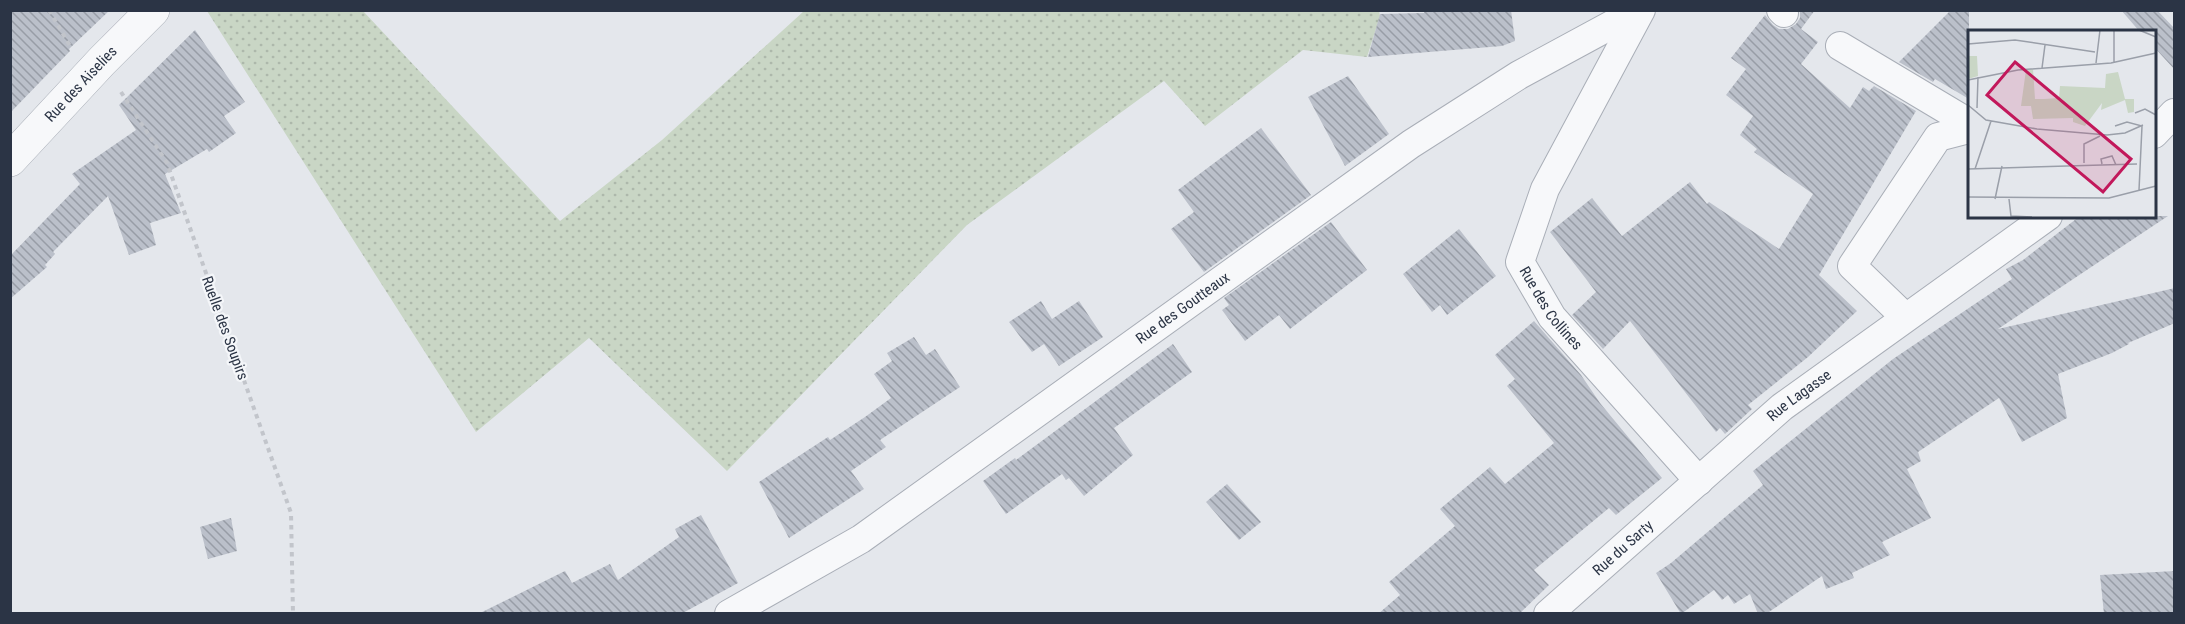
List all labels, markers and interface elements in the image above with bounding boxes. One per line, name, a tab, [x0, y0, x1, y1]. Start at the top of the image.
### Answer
inset map	[1968, 30, 2155, 218]
street label: Rue des Aiselies	[41, 42, 121, 126]
street label: Rue des Collines	[1516, 263, 1586, 354]
street label: Rue des Goutteaux	[1132, 268, 1234, 348]
street label: Ruelle des Soupirs	[198, 274, 252, 383]
street label: Rue Lagasse	[1763, 366, 1835, 425]
street label: Rue du Sarty	[1589, 516, 1657, 579]

